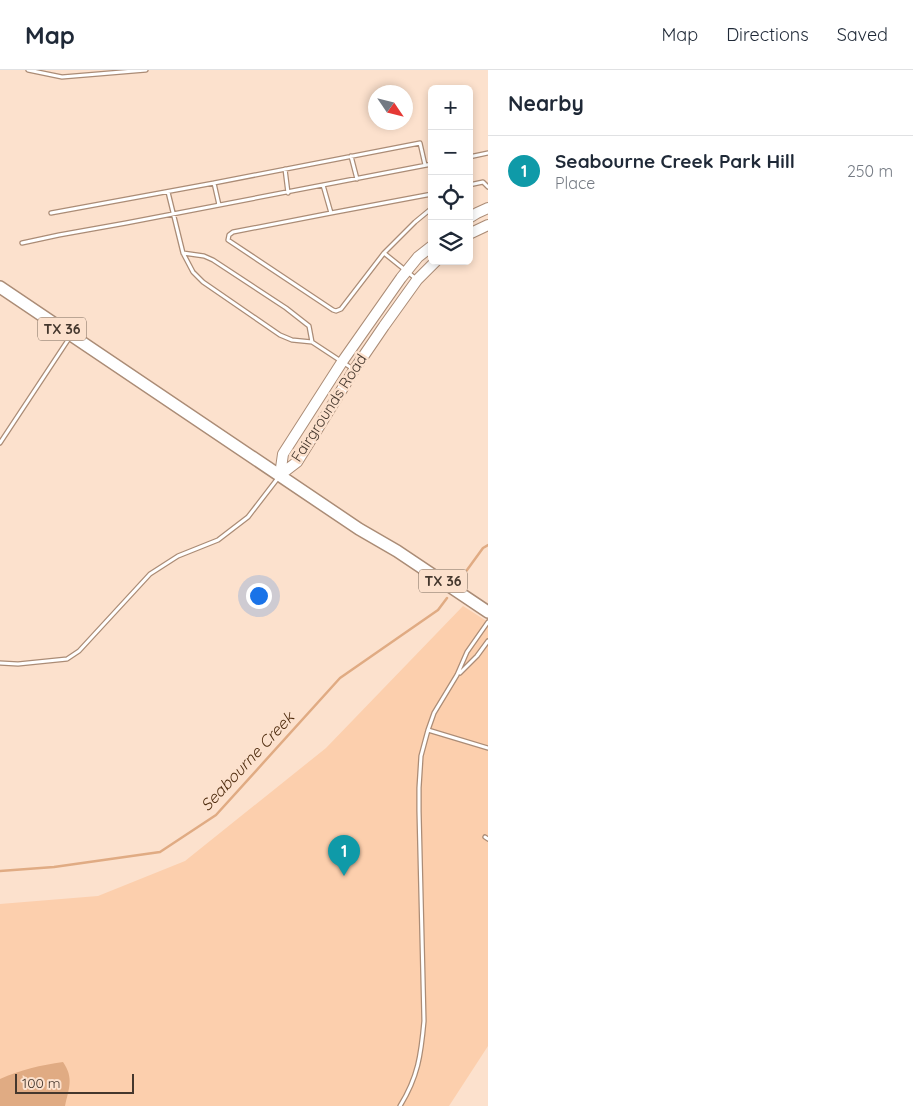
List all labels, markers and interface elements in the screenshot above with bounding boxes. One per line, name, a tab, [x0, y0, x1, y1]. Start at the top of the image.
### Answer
text: Map	[25, 20, 75, 50]
text: Map	[661, 23, 698, 46]
text: Directions	[726, 23, 809, 46]
text: Saved	[837, 23, 888, 46]
north arrow	[368, 85, 413, 130]
map controls	[428, 85, 473, 265]
button: +	[428, 85, 473, 130]
text: Nearby	[508, 90, 584, 116]
button: −	[428, 130, 473, 175]
text: Seabourne Creek Park Hill	[555, 149, 795, 173]
text: 1	[521, 161, 527, 181]
text: 250 m	[847, 161, 893, 181]
text: Place	[555, 173, 595, 193]
button: locate	[428, 175, 473, 220]
button: layers	[428, 220, 473, 265]
road number: TX 36	[38, 318, 86, 340]
street label: Fairgrounds Road	[287, 350, 370, 465]
road number: TX 36	[419, 570, 467, 592]
your location	[246, 583, 272, 609]
water label: Seabourne Creek	[196, 706, 299, 815]
pin: 1	[328, 835, 360, 876]
scale bar	[15, 1071, 134, 1094]
text: 100 m	[22, 1074, 60, 1092]

